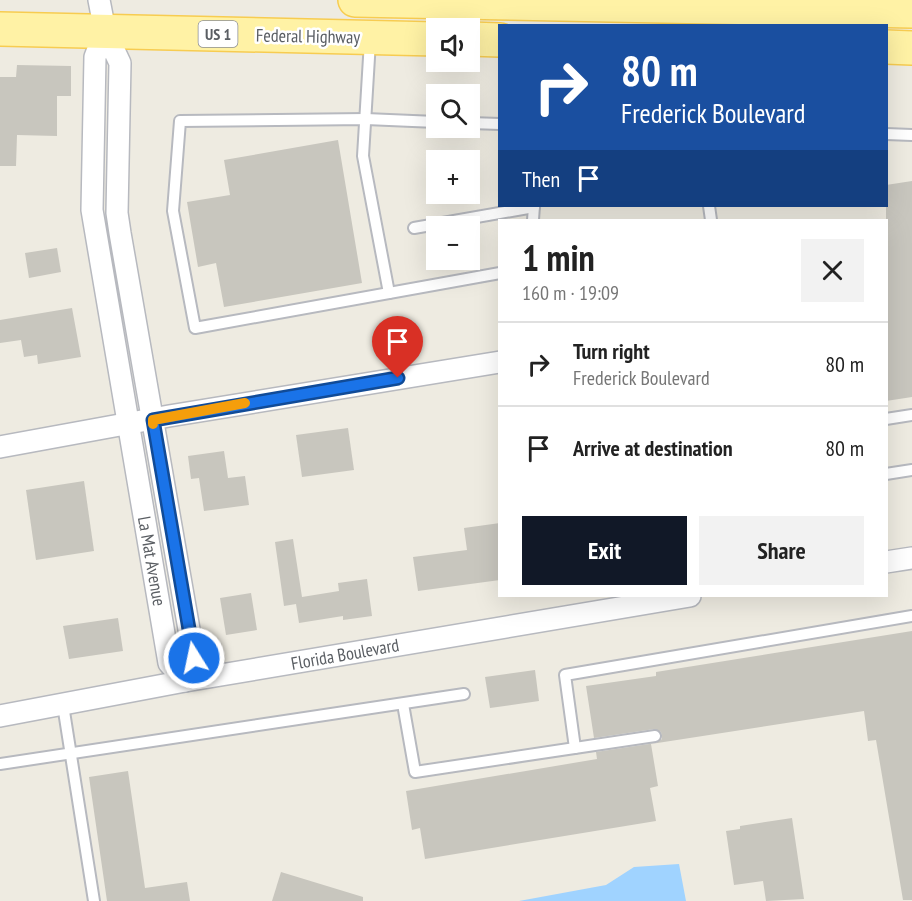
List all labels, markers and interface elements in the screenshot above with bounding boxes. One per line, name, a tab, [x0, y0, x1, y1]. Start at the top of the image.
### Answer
map controls	[426, 18, 480, 270]
button: sound	[426, 18, 480, 72]
road number: US 1	[198, 21, 238, 47]
street label: Federal Highway	[256, 24, 360, 48]
text: 80 m	[621, 43, 698, 98]
icon: right	[522, 48, 600, 126]
button: search	[426, 84, 480, 138]
text: Frederick Boulevard	[621, 96, 805, 130]
button: +	[426, 150, 480, 204]
icon: arrive	[572, 162, 605, 195]
text: Then	[522, 165, 560, 193]
button: −	[426, 216, 480, 270]
text: 1 min	[522, 234, 595, 281]
button: close	[801, 239, 864, 302]
text: 160 m · 19:09	[522, 280, 619, 306]
pin	[372, 316, 423, 378]
icon: arrive	[381, 325, 414, 358]
text: Turn right	[573, 337, 650, 365]
icon: right	[522, 348, 555, 381]
text: 80 m	[825, 350, 864, 378]
text: Frederick Boulevard	[573, 365, 710, 391]
icon: arrive	[522, 432, 555, 465]
text: Arrive at destination	[573, 434, 733, 462]
text: 80 m	[825, 434, 864, 462]
street label: La Mat Avenue	[133, 514, 171, 608]
button: Exit	[522, 516, 687, 585]
button: Share	[699, 516, 864, 585]
position arrow	[162, 626, 226, 690]
street label: Florida Boulevard	[289, 633, 401, 675]

